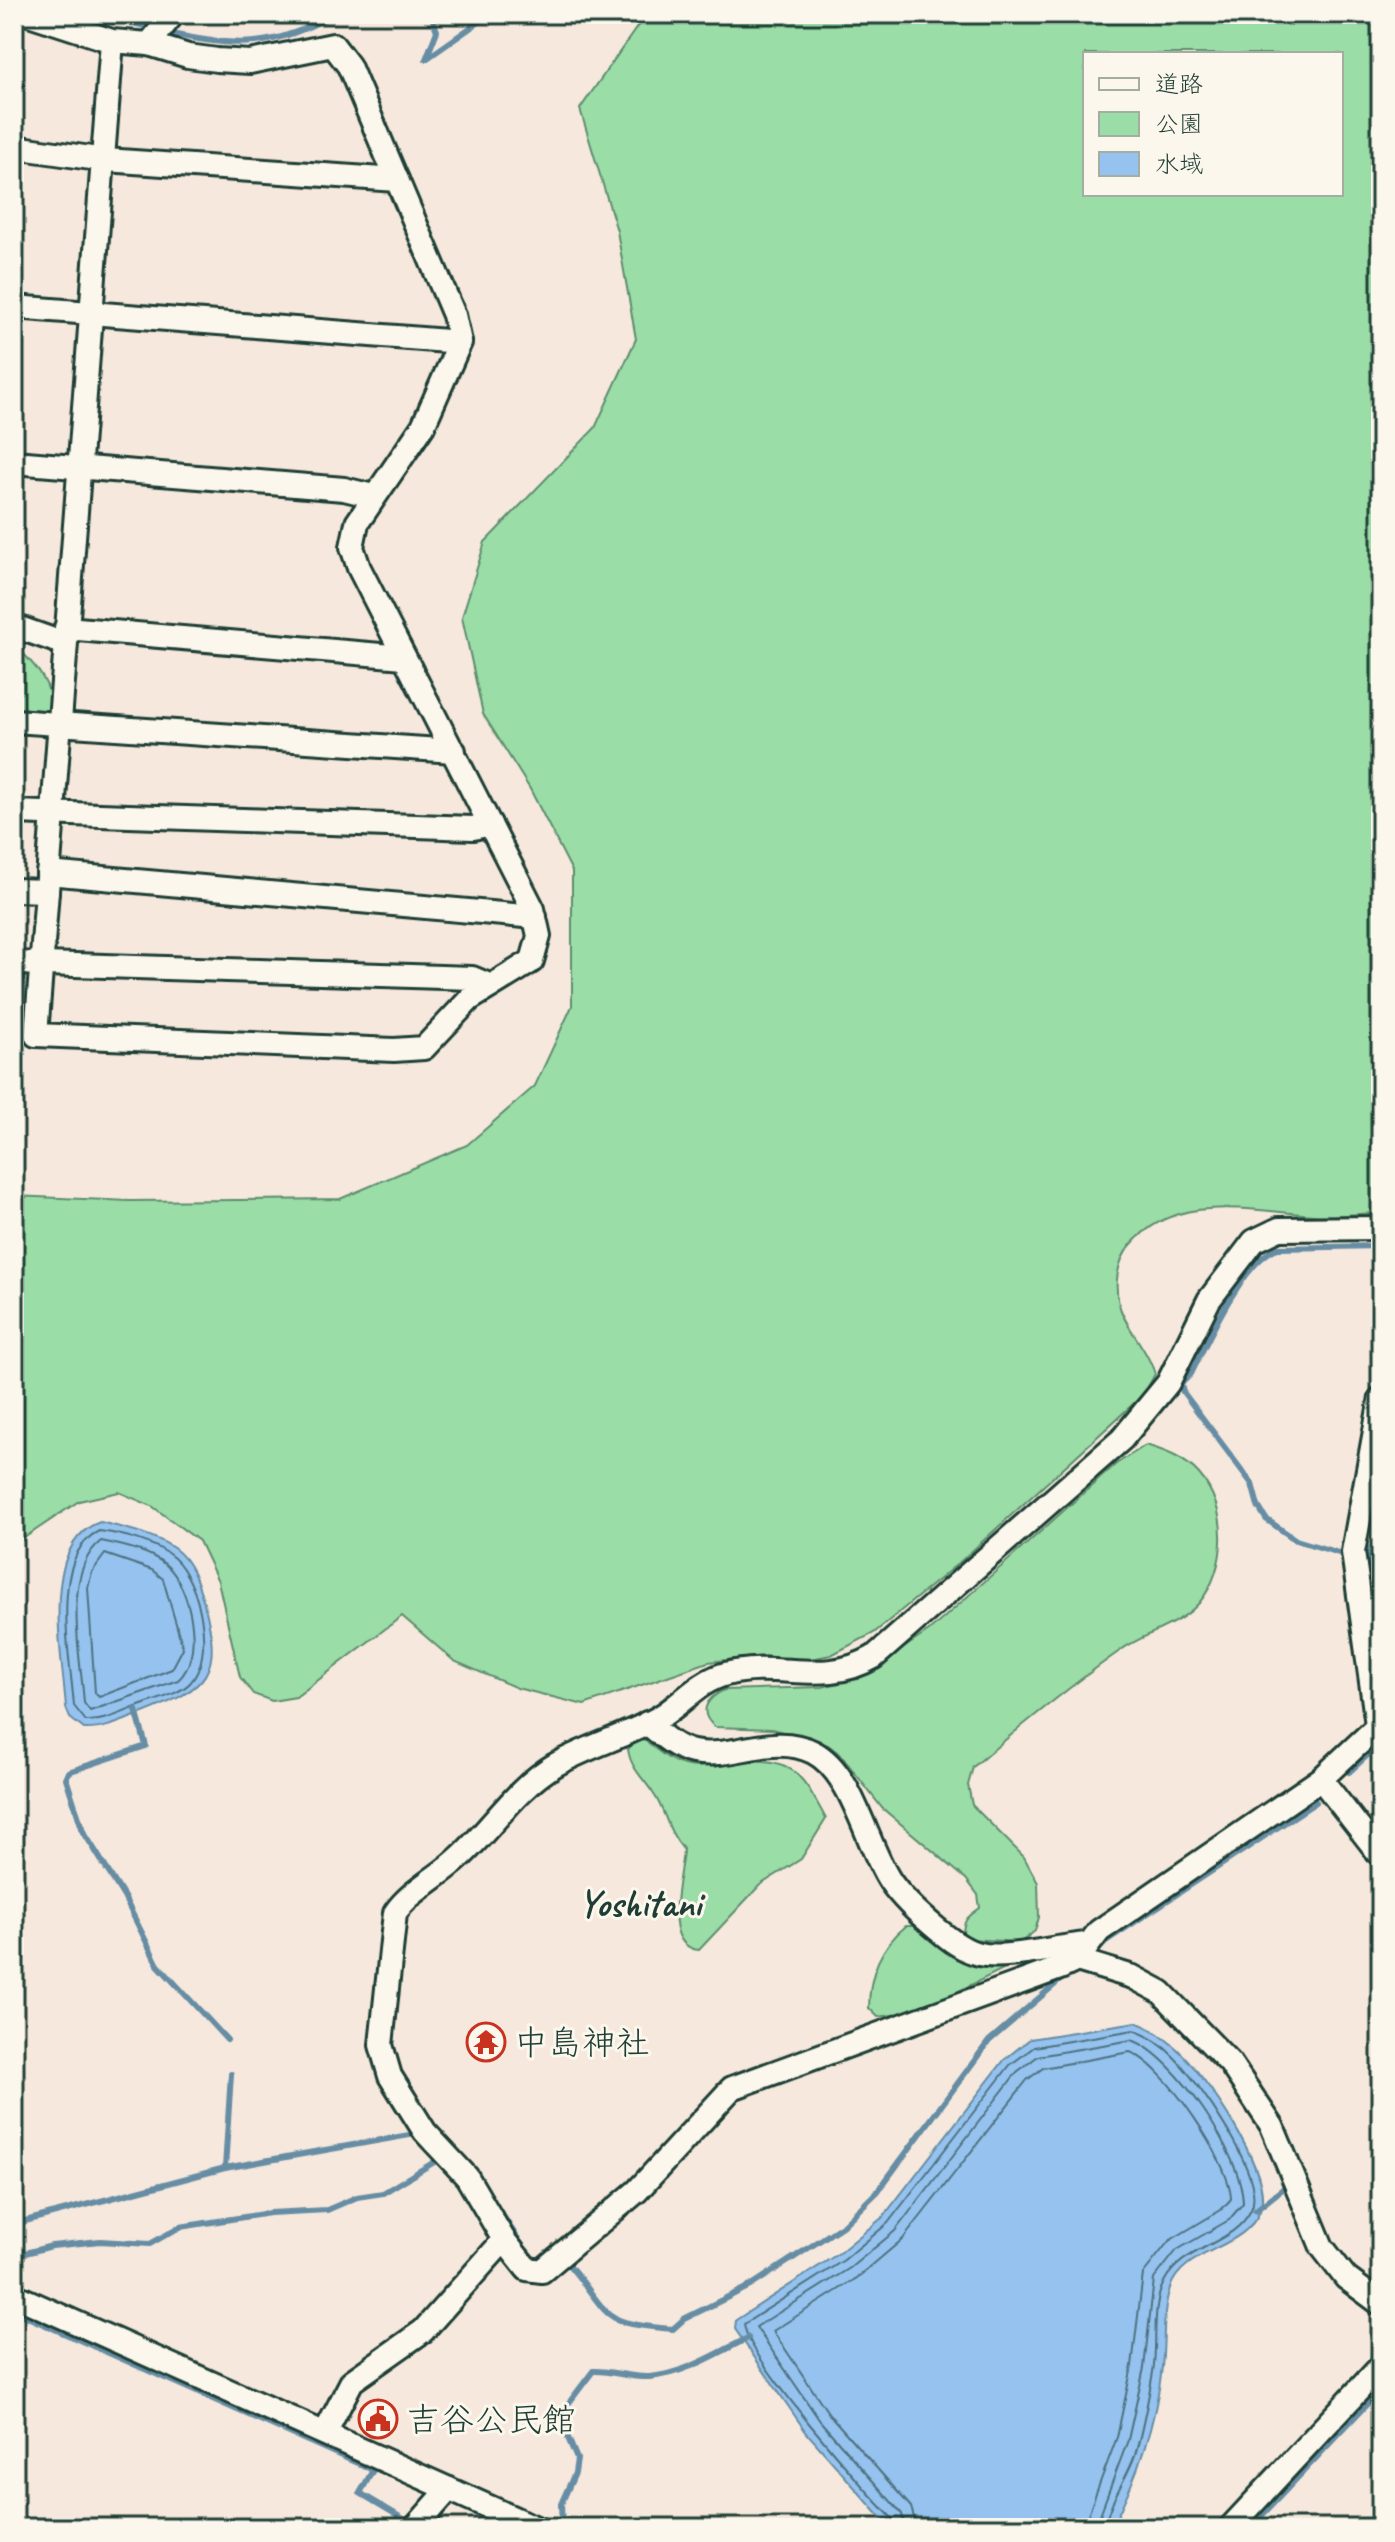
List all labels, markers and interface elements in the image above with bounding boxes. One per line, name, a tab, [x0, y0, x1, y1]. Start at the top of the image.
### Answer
legend	[1083, 52, 1343, 196]
text: 道路	[1155, 69, 1203, 99]
text: 公園	[1155, 109, 1203, 139]
text: 水域	[1155, 149, 1203, 179]
district label: Yoshitani	[579, 1880, 706, 1927]
temple icon: 中島神社	[465, 2021, 507, 2063]
place label: 中島神社	[514, 2021, 650, 2064]
public building icon: 吉谷公民館	[357, 2398, 399, 2440]
place label: 吉谷公民館	[406, 2398, 576, 2441]

